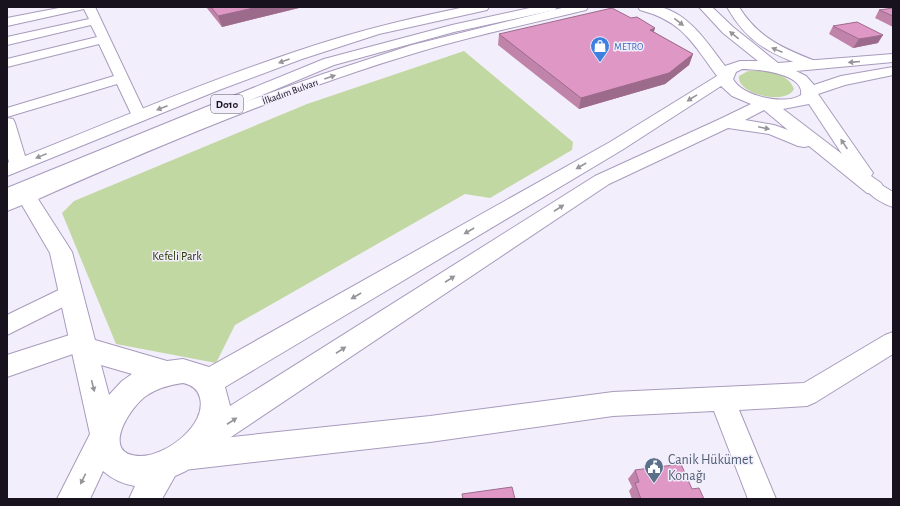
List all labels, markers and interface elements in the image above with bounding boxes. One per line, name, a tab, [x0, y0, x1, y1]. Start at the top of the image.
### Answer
one-way arrow	[674, 17, 685, 26]
one-way arrow	[729, 30, 740, 39]
shop icon: METRO	[589, 35, 611, 63]
place label: METRO	[614, 42, 643, 52]
one-way arrow	[772, 47, 783, 53]
one-way arrow	[277, 59, 289, 65]
one-way arrow	[848, 59, 860, 66]
one-way arrow	[324, 73, 336, 79]
street label: İlkadım Bulvarı	[261, 76, 320, 107]
road number: D010	[211, 95, 243, 113]
one-way arrow	[686, 95, 698, 102]
one-way arrow	[157, 105, 168, 111]
one-way arrow	[758, 126, 771, 132]
one-way arrow	[840, 139, 848, 149]
one-way arrow	[35, 153, 47, 159]
one-way arrow	[575, 163, 587, 170]
one-way arrow	[554, 204, 564, 212]
one-way arrow	[463, 228, 475, 235]
park label: Kefeli Park	[152, 250, 202, 262]
one-way arrow	[445, 275, 455, 283]
one-way arrow	[350, 293, 362, 300]
one-way arrow	[336, 346, 346, 354]
one-way arrow	[90, 380, 96, 392]
one-way arrow	[226, 417, 238, 424]
place label: Canik Hükümet Konağı	[668, 453, 754, 483]
public building icon: Canik Hükümet Konağı	[643, 456, 665, 484]
one-way arrow	[80, 474, 86, 485]

